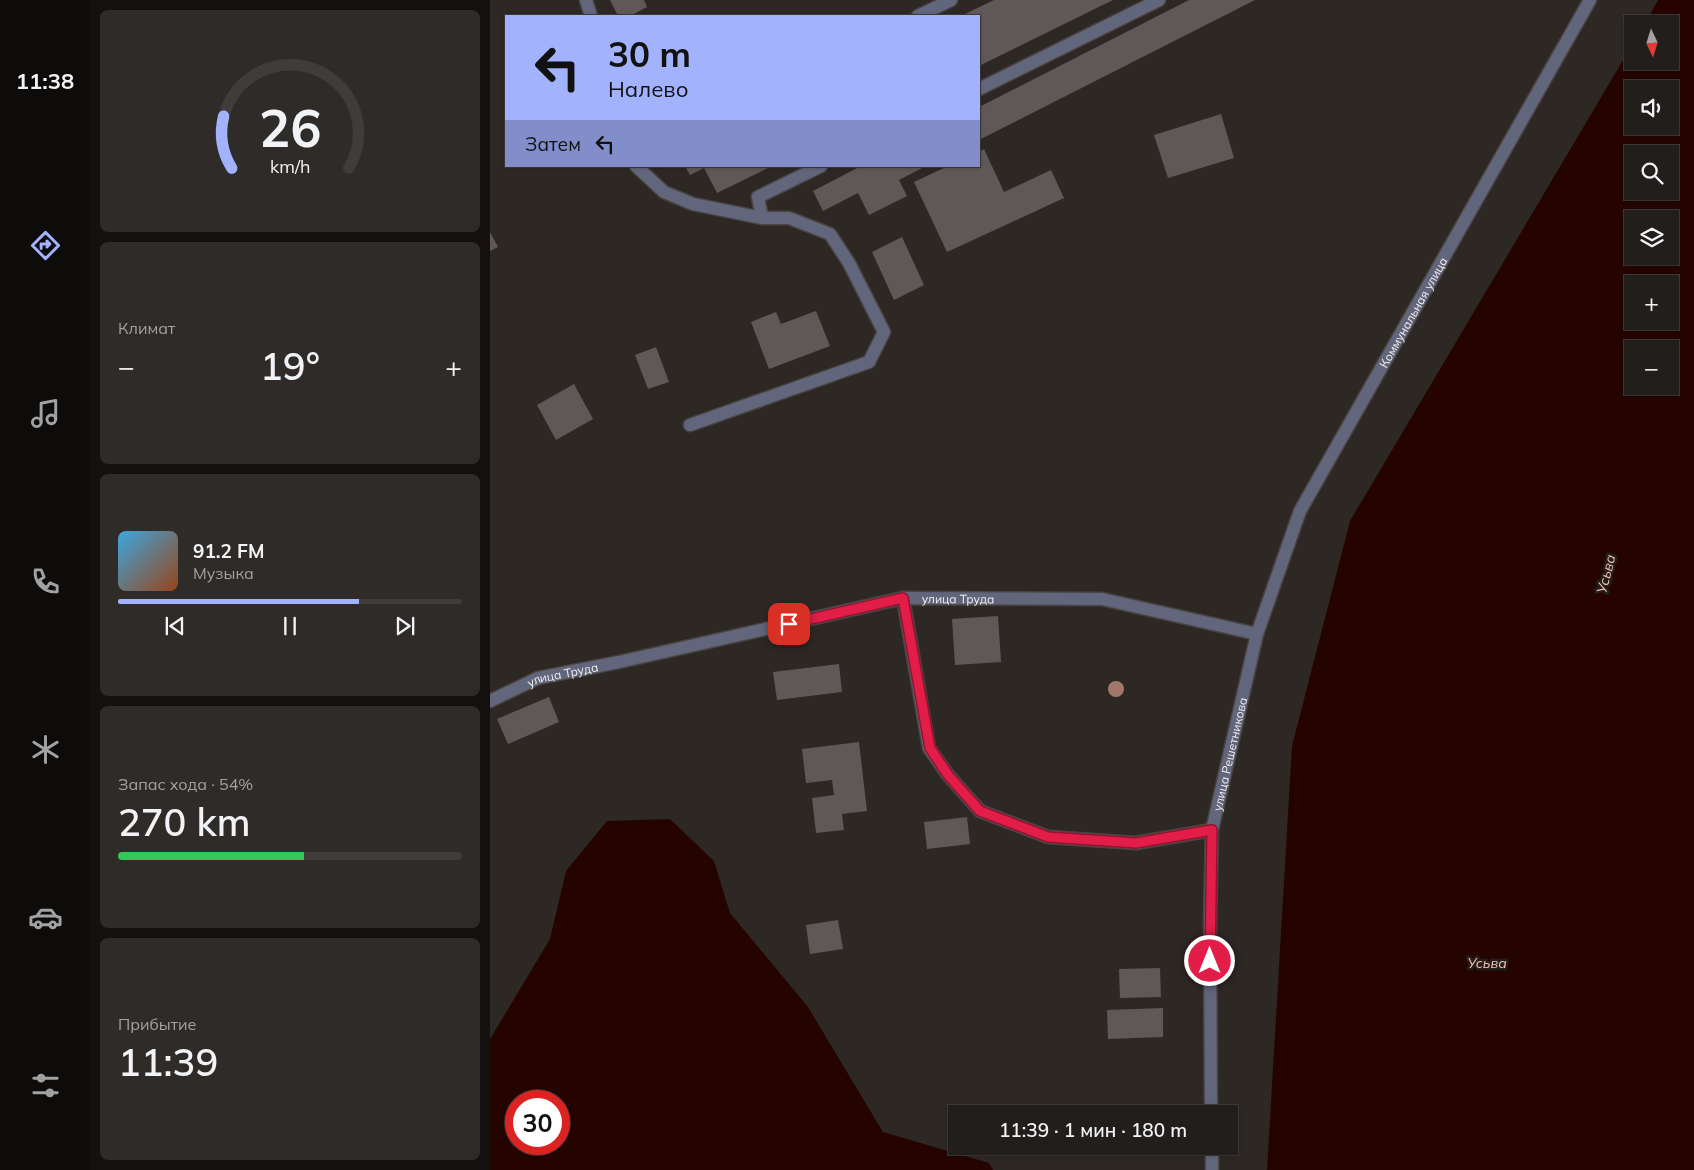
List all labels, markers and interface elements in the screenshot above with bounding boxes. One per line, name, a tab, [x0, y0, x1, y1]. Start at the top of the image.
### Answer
north arrow	[1624, 15, 1679, 70]
map controls	[1624, 15, 1679, 395]
text: 30 m	[608, 32, 691, 76]
icon: left	[525, 35, 590, 100]
text: 11:38	[16, 67, 74, 95]
text: Налево	[608, 75, 688, 103]
button: sound	[1624, 80, 1679, 135]
text: 26	[259, 95, 321, 160]
icon: left	[591, 130, 619, 158]
text: Затем	[525, 132, 581, 156]
button: search	[1624, 145, 1679, 200]
text: km/h	[270, 155, 310, 177]
button: layers	[1624, 210, 1679, 265]
icon: directions	[28, 228, 63, 263]
street label: Коммунальная улица	[1375, 254, 1450, 370]
button: +	[1624, 275, 1679, 330]
text: Климат	[118, 318, 175, 338]
button: −	[1624, 340, 1679, 395]
text: 19°	[260, 342, 320, 390]
text: −	[118, 349, 135, 384]
text: +	[445, 349, 462, 384]
icon: music	[28, 396, 63, 431]
text: 91.2 FM	[193, 539, 265, 563]
water label: Усьва	[1592, 552, 1620, 595]
text: Музыка	[193, 563, 254, 583]
icon: phone	[28, 564, 63, 599]
street label: улица Труда	[922, 591, 994, 606]
pin	[768, 603, 810, 645]
icon: arrive	[775, 610, 803, 638]
icon: previous	[161, 612, 189, 640]
icon: pause	[276, 612, 304, 640]
icon: next	[391, 612, 419, 640]
street label: улица Труда	[524, 659, 599, 690]
street label: улица Решетникова	[1209, 696, 1250, 812]
icon: climate	[28, 732, 63, 767]
text: Запас хода · 54%	[118, 774, 253, 794]
text: 270 km	[118, 798, 251, 846]
icon: car	[28, 900, 63, 935]
position arrow	[1183, 934, 1235, 986]
water label: Усьва	[1467, 954, 1507, 972]
text: Прибытие	[118, 1014, 196, 1034]
text: 11:39	[118, 1038, 218, 1086]
icon: filters	[28, 1068, 63, 1103]
speed limit sign: 30	[505, 1090, 570, 1155]
text: 11:39 · 1 мин · 180 m	[999, 1118, 1187, 1142]

